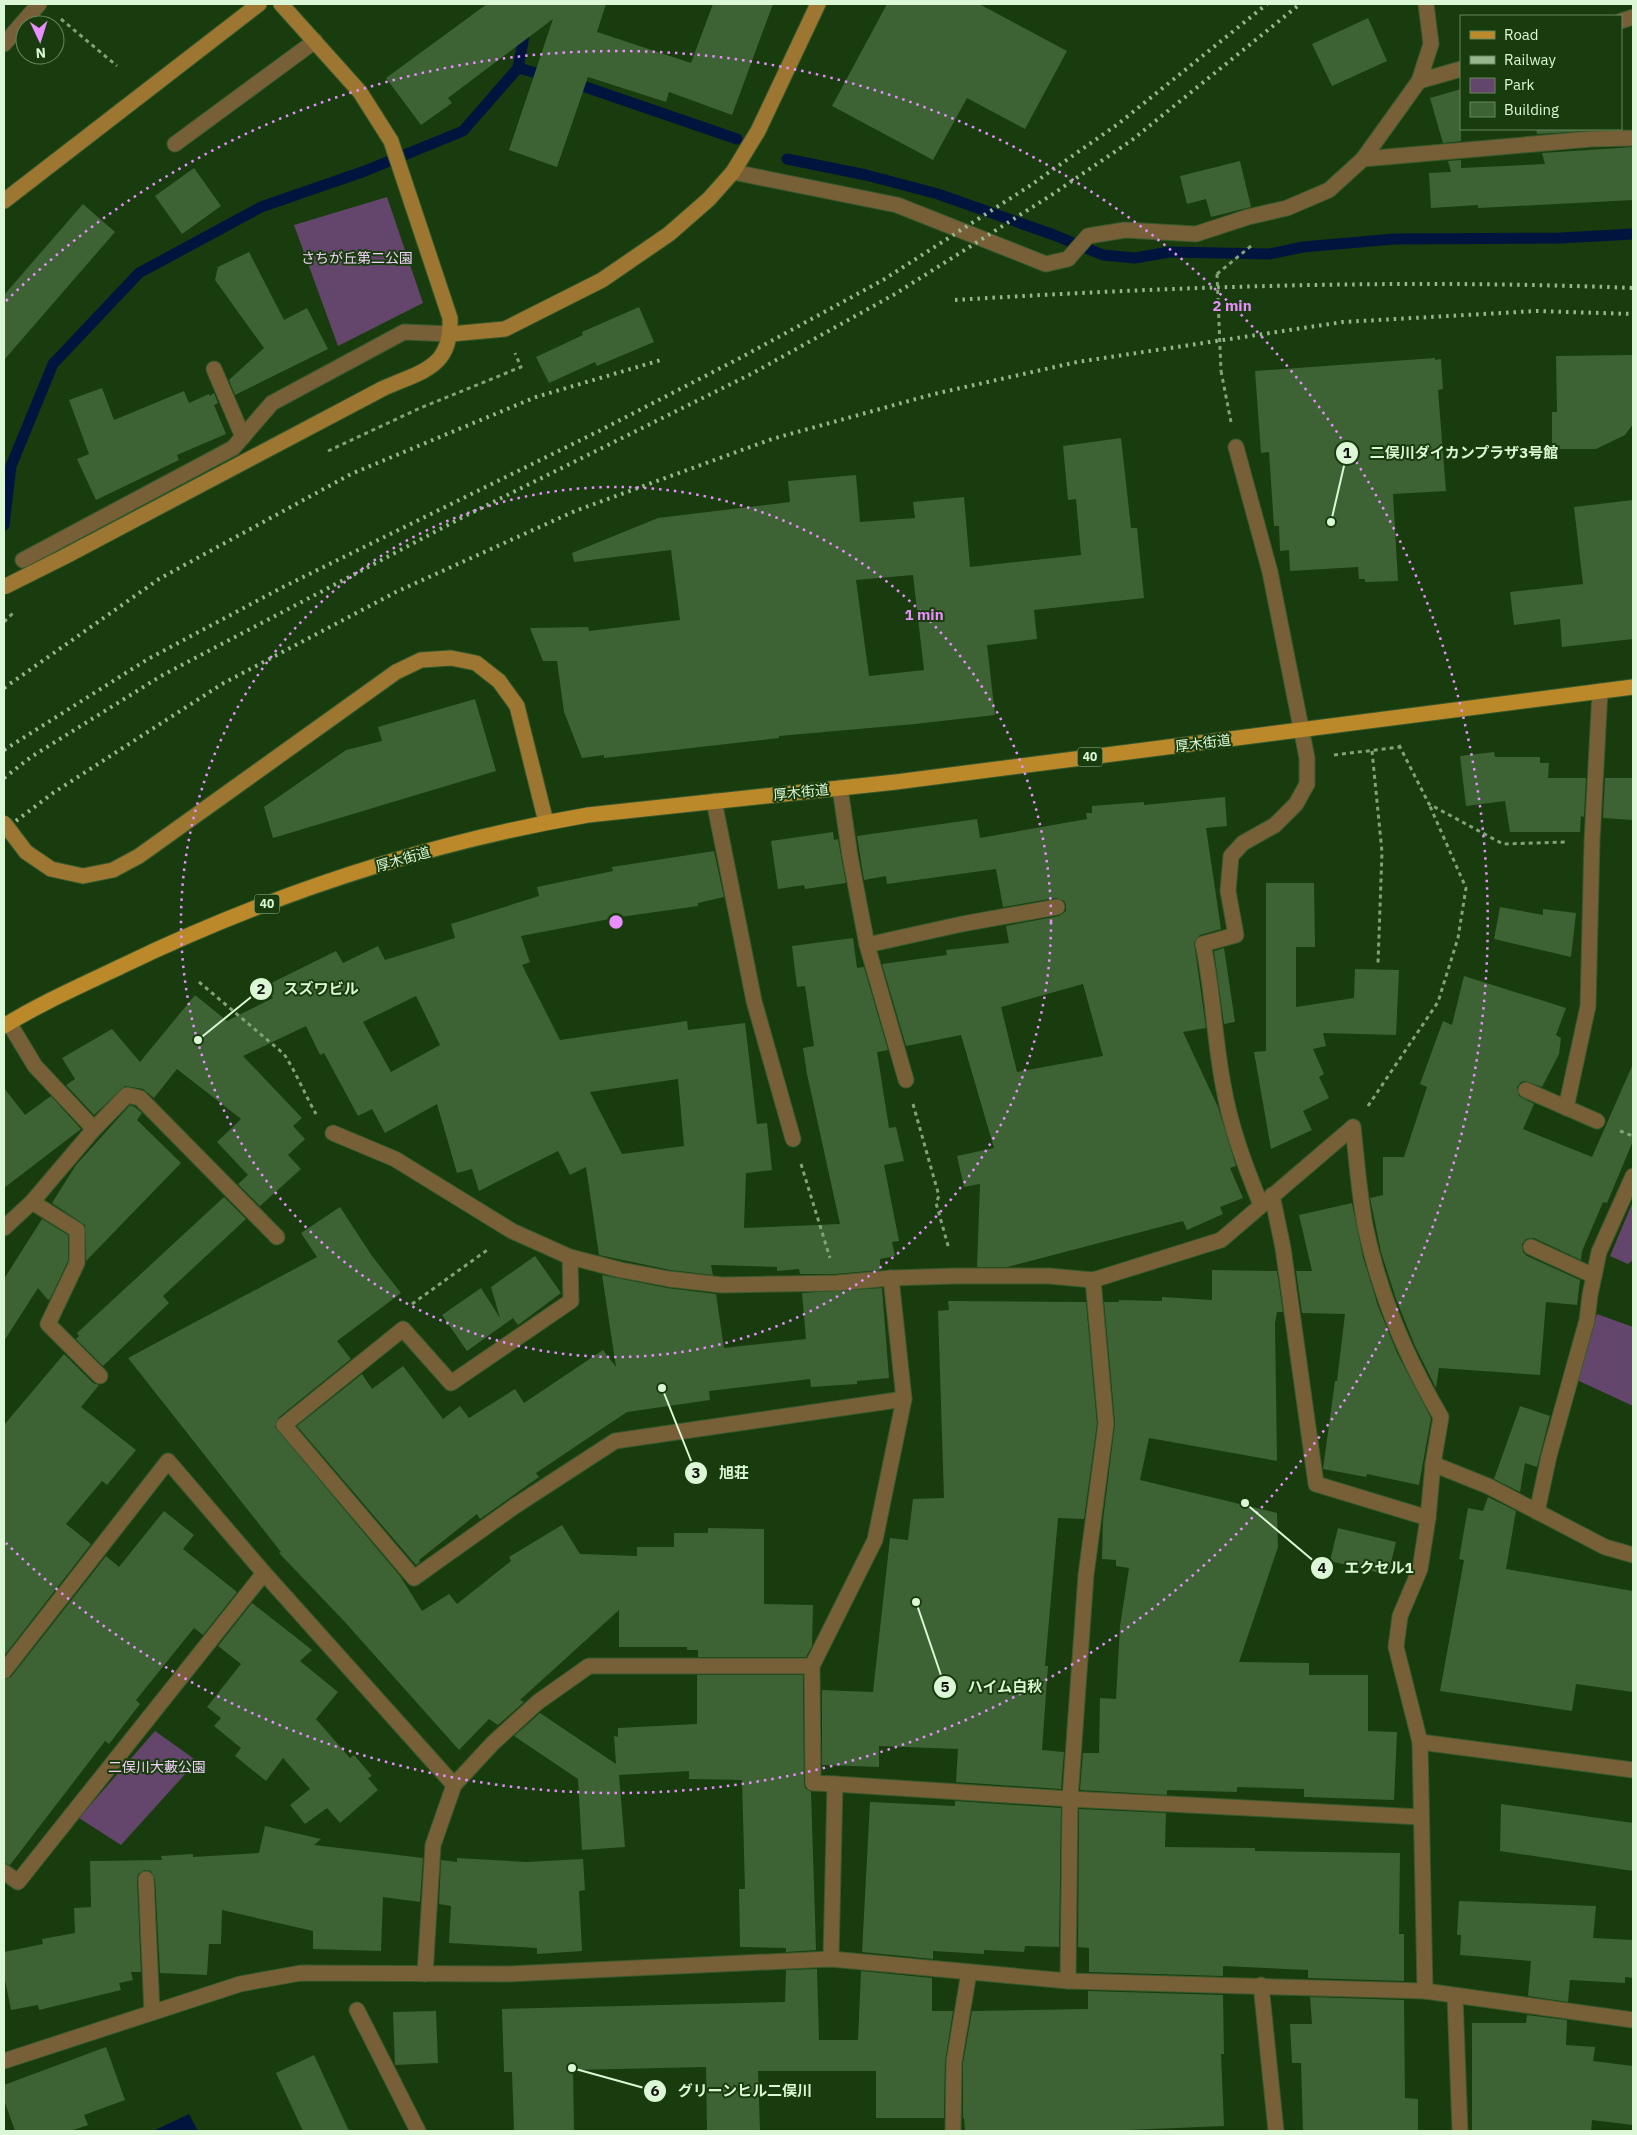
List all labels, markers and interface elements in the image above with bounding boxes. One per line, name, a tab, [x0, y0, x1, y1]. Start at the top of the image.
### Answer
north arrow	[15, 15, 65, 65]
legend	[1460, 15, 1622, 130]
text: Road	[1504, 25, 1539, 44]
text: N	[35, 44, 47, 62]
text: Railway	[1504, 50, 1557, 69]
text: Park	[1504, 75, 1534, 94]
text: Building	[1504, 100, 1559, 119]
park label: さちが丘第二公園	[301, 249, 413, 267]
text: 2 min	[1212, 296, 1252, 315]
callout: 二俣川ダイカンプラザ3号館	[1335, 438, 1569, 468]
text: 1	[1342, 443, 1352, 462]
text: 二俣川ダイカンプラザ3号館	[1370, 443, 1558, 462]
text: 1 min	[904, 605, 944, 624]
street label: 厚木街道	[1174, 731, 1232, 755]
road number: 40	[1078, 748, 1102, 766]
street label: 厚木街道	[772, 780, 830, 804]
street label: 厚木街道	[374, 843, 432, 875]
road number: 40	[254, 894, 280, 914]
centre of rings	[607, 913, 625, 931]
callout: スズワビル	[249, 974, 369, 1004]
text: 2	[256, 979, 266, 998]
text: スズワビル	[283, 979, 359, 998]
callout: 旭荘	[684, 1458, 759, 1488]
text: 3	[691, 1463, 701, 1482]
text: 旭荘	[719, 1463, 749, 1482]
callout: エクセル1	[1310, 1553, 1424, 1583]
text: 4	[1317, 1558, 1327, 1577]
text: エクセル1	[1344, 1558, 1414, 1577]
callout: ハイム白秋	[932, 1672, 1052, 1702]
text: 5	[940, 1677, 950, 1696]
text: ハイム白秋	[968, 1677, 1042, 1696]
park label: 二俣川大藪公園	[108, 1758, 206, 1776]
callout: グリーンヒル二俣川	[643, 2076, 823, 2106]
text: 6	[650, 2081, 660, 2100]
text: グリーンヒル二俣川	[678, 2081, 812, 2100]

